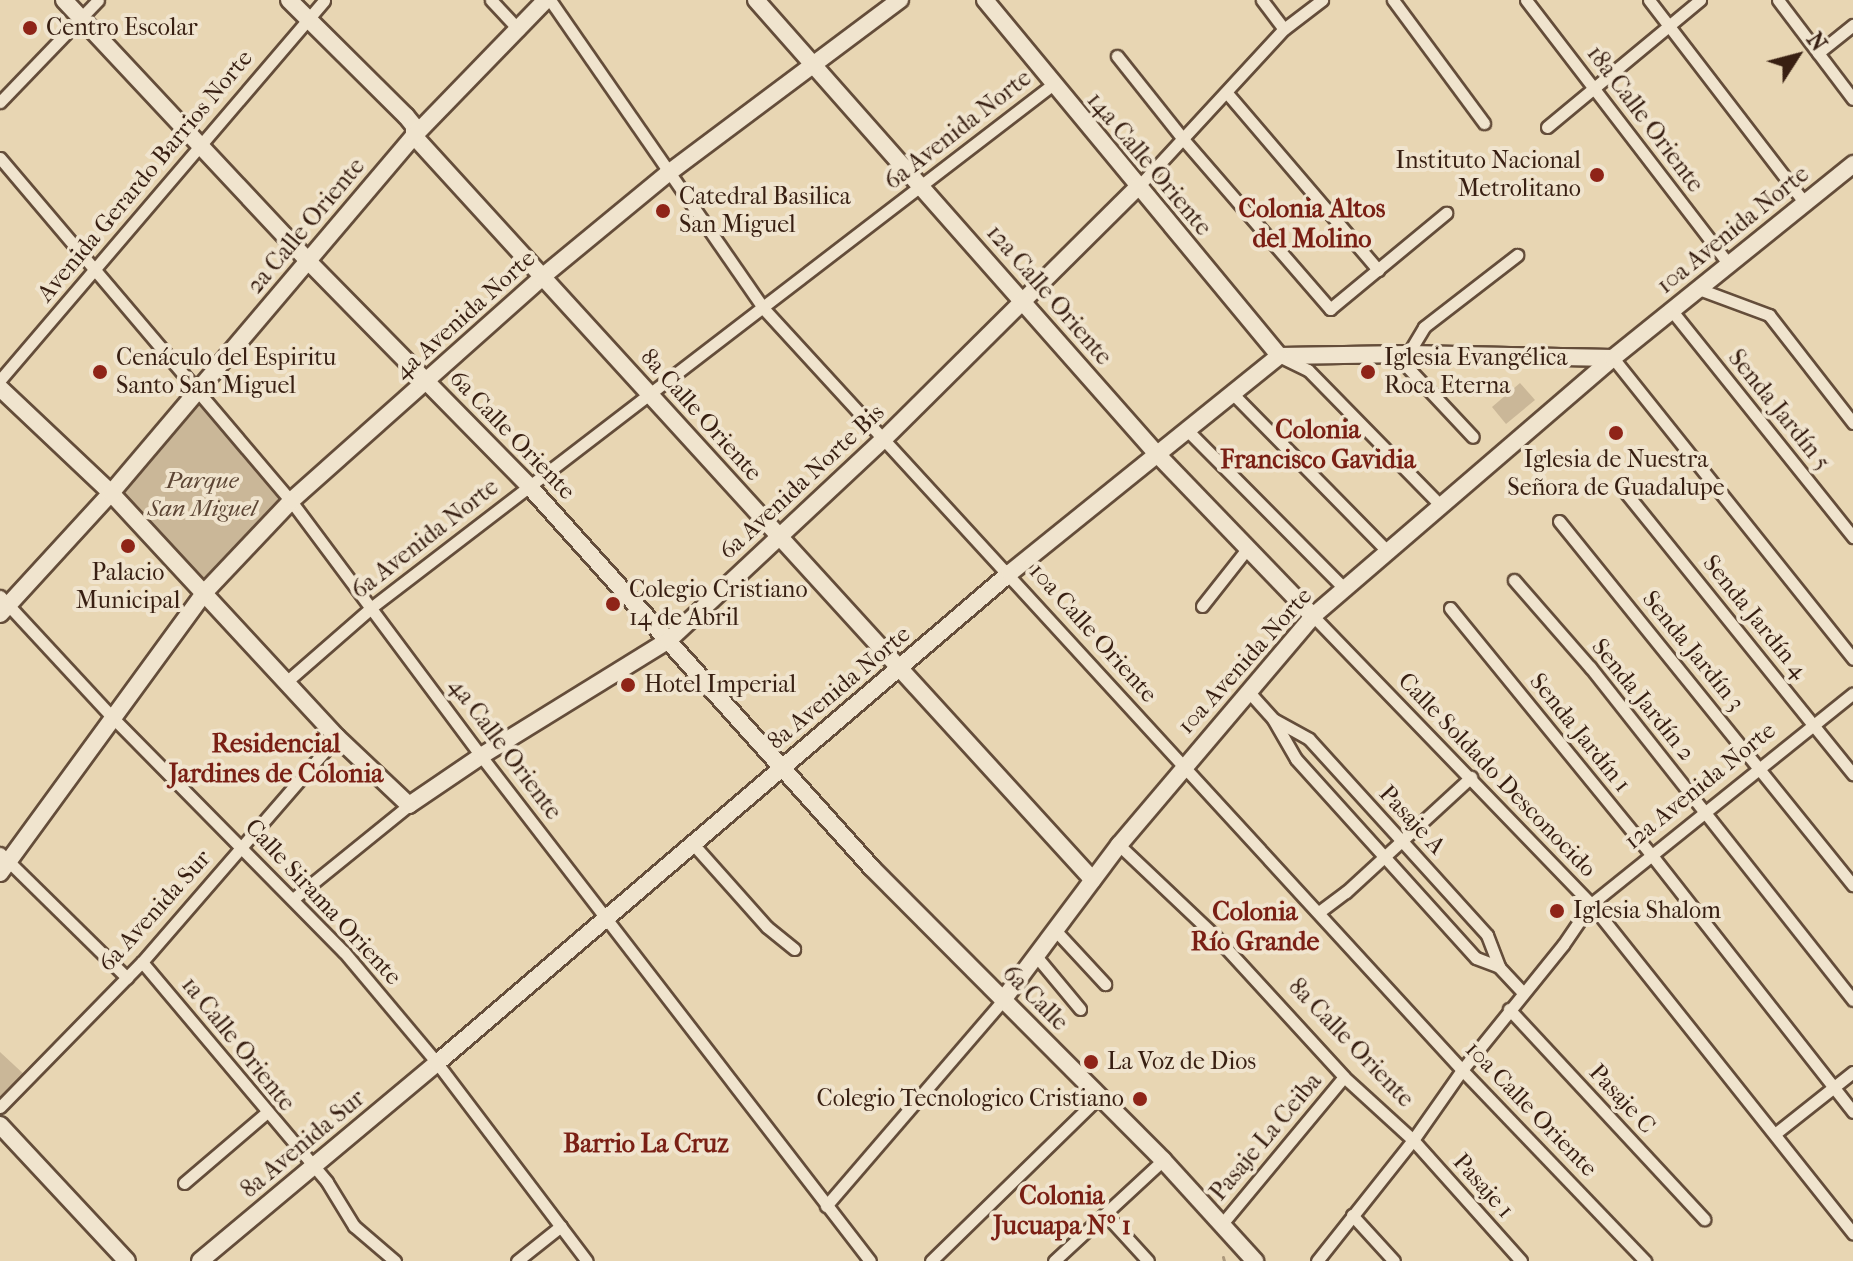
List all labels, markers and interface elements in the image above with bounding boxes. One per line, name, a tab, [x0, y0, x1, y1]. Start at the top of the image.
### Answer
place label: Centro Escolar	[46, 14, 198, 42]
north arrow	[1757, 16, 1837, 96]
marker: Centro Escolar	[21, 19, 39, 37]
text: N	[1801, 27, 1832, 56]
street label: 18a Calle Oriente	[1580, 40, 1710, 198]
street label: Avenida Gerardo Barrios Norte	[31, 44, 259, 308]
street label: 6a Avenida Norte	[879, 64, 1037, 196]
street label: 14a Calle Oriente	[1081, 86, 1217, 242]
place label: Instituto Nacional Metrolitano	[1395, 147, 1581, 203]
street label: 2a Calle Oriente	[241, 152, 371, 300]
street label: 10a Avenida Norte	[1651, 160, 1815, 300]
marker: Instituto Nacional Metrolitano	[1588, 166, 1606, 184]
place label: Catedral Basilica San Miguel	[679, 183, 851, 239]
district label: Colonia Altos del Molino	[1239, 193, 1385, 254]
marker: Catedral Basilica San Miguel	[654, 202, 672, 220]
street label: 12a Calle Oriente	[980, 219, 1118, 371]
street label: 4a Avenida Norte	[389, 244, 541, 386]
street label: 8a Calle Oriente	[634, 343, 768, 487]
place label: Cenáculo del Espiritu Santo San Miguel	[116, 344, 336, 400]
place label: Iglesia Evangélica Roca Eterna	[1384, 344, 1567, 400]
street label: Senda Jardín 5	[1722, 344, 1836, 476]
marker: Cenáculo del Espiritu Santo San Miguel	[91, 363, 109, 381]
marker: Iglesia Evangélica Roca Eterna	[1359, 363, 1377, 381]
street label: 6a Calle Oriente	[443, 364, 581, 506]
street label: 6a Avenida Norte Bis	[714, 398, 890, 566]
district label: Colonia Francisco Gavidia	[1220, 414, 1416, 476]
marker: Iglesia de Nuestra Señora de Guadalupe	[1607, 424, 1625, 442]
place label: Iglesia de Nuestra Señora de Guadalupe	[1507, 446, 1725, 502]
park label: Parque San Miguel	[148, 467, 256, 523]
street label: 6a Avenida Norte	[346, 473, 504, 605]
marker: Palacio Municipal	[119, 537, 137, 555]
street label: Senda Jardín 4	[1697, 550, 1813, 684]
street label: 10a Calle Oriente	[1023, 557, 1163, 709]
place label: Palacio Municipal	[76, 559, 180, 615]
place label: Colegio Cristiano 14 de Abril	[629, 576, 808, 632]
street label: 10a Avenida Norte	[1172, 582, 1318, 740]
street label: Senda Jardín 3	[1636, 585, 1750, 717]
marker: Colegio Cristiano 14 de Abril	[604, 595, 622, 613]
street label: 8a Avenida Norte	[762, 620, 916, 756]
street label: Senda Jardín 2	[1585, 633, 1701, 767]
street label: Calle Soldado Desconocido	[1392, 667, 1602, 883]
street label: Senda Jardín 1	[1523, 668, 1637, 798]
place label: Hotel Imperial	[644, 671, 796, 699]
street label: 4a Calle Oriente	[442, 672, 568, 826]
marker: Hotel Imperial	[619, 676, 637, 694]
street label: 12a Avenida Norte	[1619, 716, 1781, 856]
district label: Residencial Jardines de Colonia	[169, 728, 383, 790]
street label: Pasaje A	[1373, 779, 1451, 861]
street label: Calle Sirama Oriente	[239, 813, 407, 991]
street label: 6a Avenida Sur	[93, 844, 217, 978]
district label: Colonia Río Grande	[1191, 896, 1319, 958]
place label: Iglesia Shalom	[1573, 897, 1721, 925]
marker: Iglesia Shalom	[1548, 902, 1566, 920]
street label: 6a Calle	[996, 959, 1074, 1037]
street label: 1a Calle Oriente	[175, 971, 301, 1117]
street label: 8a Calle Oriente	[1282, 973, 1420, 1113]
street label: 10a Calle Oriente	[1459, 1035, 1603, 1183]
place label: La Voz de Dios	[1107, 1048, 1256, 1076]
marker: La Voz de Dios	[1082, 1053, 1100, 1071]
street label: Pasaje C	[1583, 1058, 1661, 1140]
street label: Pasaje La Ceiba	[1204, 1067, 1328, 1207]
street label: 8a Avenida Sur	[235, 1084, 371, 1204]
place label: Colegio Tecnologico Cristiano	[817, 1085, 1124, 1113]
marker: Colegio Tecnologico Cristiano	[1131, 1090, 1149, 1108]
district label: Barrio La Cruz	[563, 1128, 729, 1160]
street label: Pasaje 1	[1447, 1148, 1519, 1224]
district label: Colonia Jucuapa Nº 1	[993, 1180, 1131, 1242]

